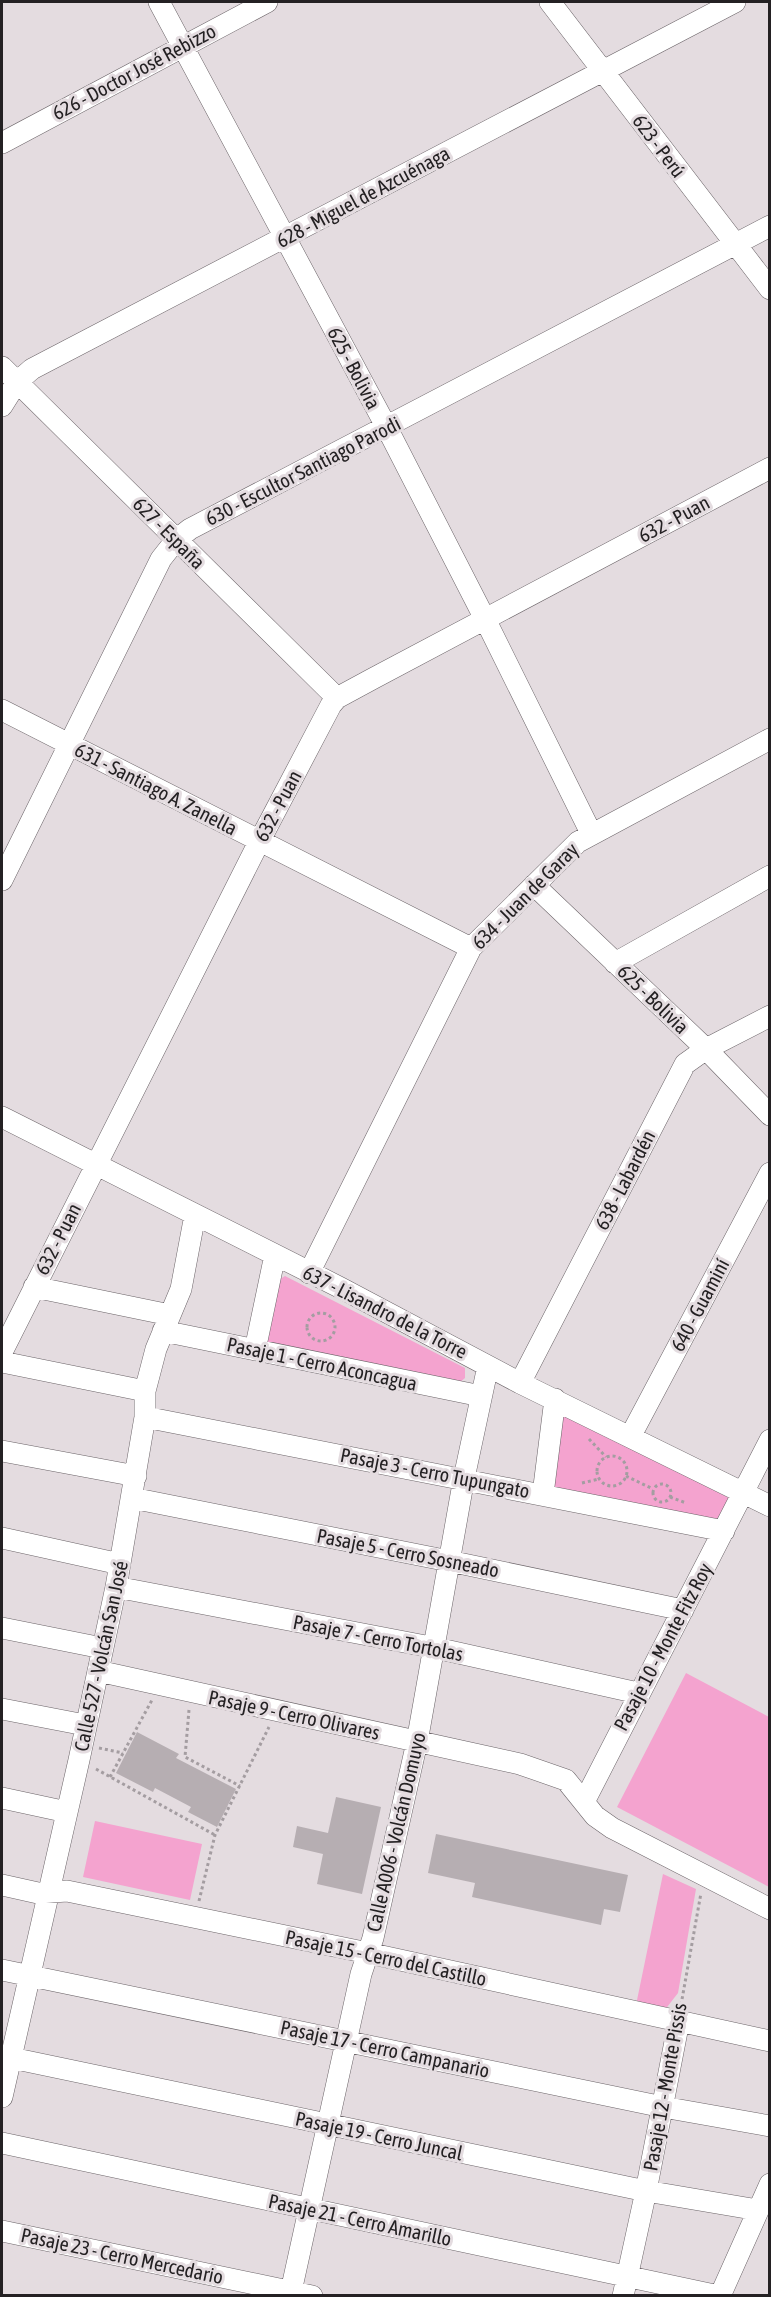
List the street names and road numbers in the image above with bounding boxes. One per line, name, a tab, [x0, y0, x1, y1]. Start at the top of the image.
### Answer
street label: 626 - Doctor José Rebizzo	[48, 19, 219, 124]
street label: 623 - Perú	[628, 110, 691, 182]
street label: 628 - Miguel de Azcuénaga	[272, 141, 453, 252]
street label: 625 - Bolivia	[323, 323, 386, 413]
street label: 630 - Escultor Santiago Parodi	[201, 411, 404, 530]
street label: 632 - Puan	[634, 490, 713, 547]
street label: 627 - España	[129, 492, 210, 573]
street label: 631 - Santiago A. Zanella	[71, 738, 241, 839]
street label: 632 - Puan	[249, 766, 306, 845]
street label: 634 - Juan de Garay	[467, 838, 583, 954]
street label: 625 - Bolivia	[613, 959, 694, 1038]
street label: 638 - Labardén	[590, 1126, 659, 1233]
street label: 632 - Puan	[30, 1199, 85, 1278]
street label: 640 - Guaminí	[666, 1254, 734, 1355]
street label: 637 - Lisandro de la Torre	[299, 1260, 471, 1363]
street label: Pasaje 1 - Cerro Aconcagua	[225, 1332, 419, 1395]
street label: Pasaje 3 - Cerro Tupungato	[339, 1443, 532, 1502]
street label: Pasaje 5 - Cerro Sosneado	[315, 1524, 501, 1581]
street label: Calle 527 - Volcán San José	[69, 1559, 132, 1753]
street label: Pasaje 10 - Monte Fitz Roy	[609, 1559, 716, 1734]
street label: Pasaje 7 - Cerro Tortolas	[291, 1610, 465, 1665]
street label: Pasaje 9 - Cerro Olivares	[206, 1685, 382, 1744]
street label: Calle A006 - Volcán Domuyo	[361, 1730, 430, 1934]
street label: Pasaje 15 - Cerro del Castillo	[283, 1925, 489, 1990]
street label: Pasaje 12 - Monte Pissis	[638, 2001, 691, 2173]
street label: Pasaje 17 - Cerro Campanario	[278, 2015, 492, 2082]
street label: Pasaje 19 - Cerro Juncal	[293, 2107, 466, 2165]
street label: Pasaje 21 - Cerro Amarillo	[266, 2189, 454, 2250]
street label: Pasaje 23 - Cerro Mercedario	[19, 2223, 225, 2288]

